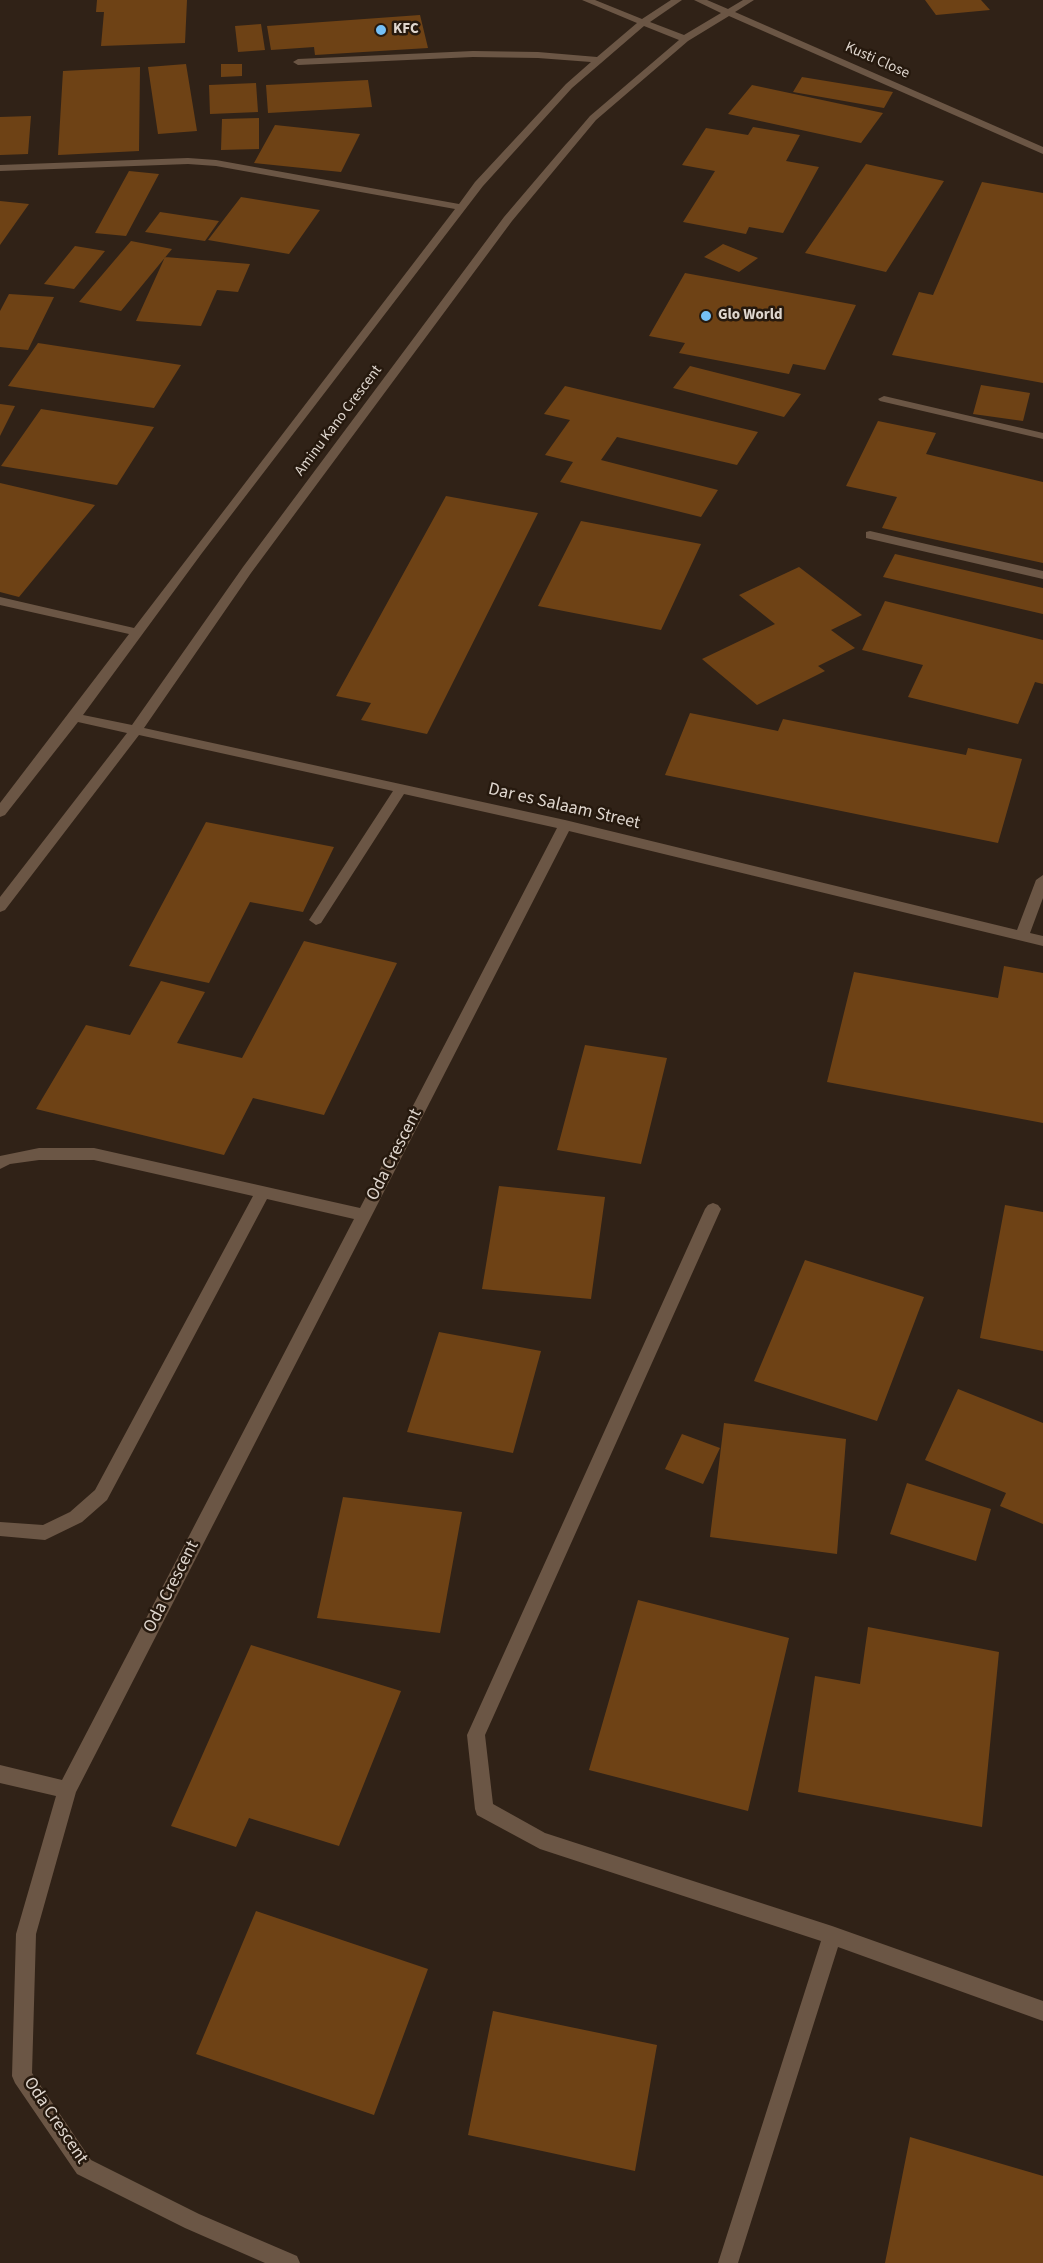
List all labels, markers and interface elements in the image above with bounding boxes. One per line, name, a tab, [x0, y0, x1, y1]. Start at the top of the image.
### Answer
place label: KFC	[393, 21, 419, 39]
marker: KFC	[374, 23, 388, 37]
street label: Kusti Close	[842, 39, 912, 83]
place label: Glo World	[718, 307, 783, 325]
marker: Glo World	[699, 309, 713, 323]
street label: Aminu Kano Crescent	[292, 362, 386, 480]
street label: Dar es Salaam Street	[486, 779, 642, 835]
street label: Oda Crescent	[363, 1105, 427, 1205]
street label: Oda Crescent	[140, 1537, 204, 1637]
street label: Oda Crescent	[18, 2073, 92, 2169]

